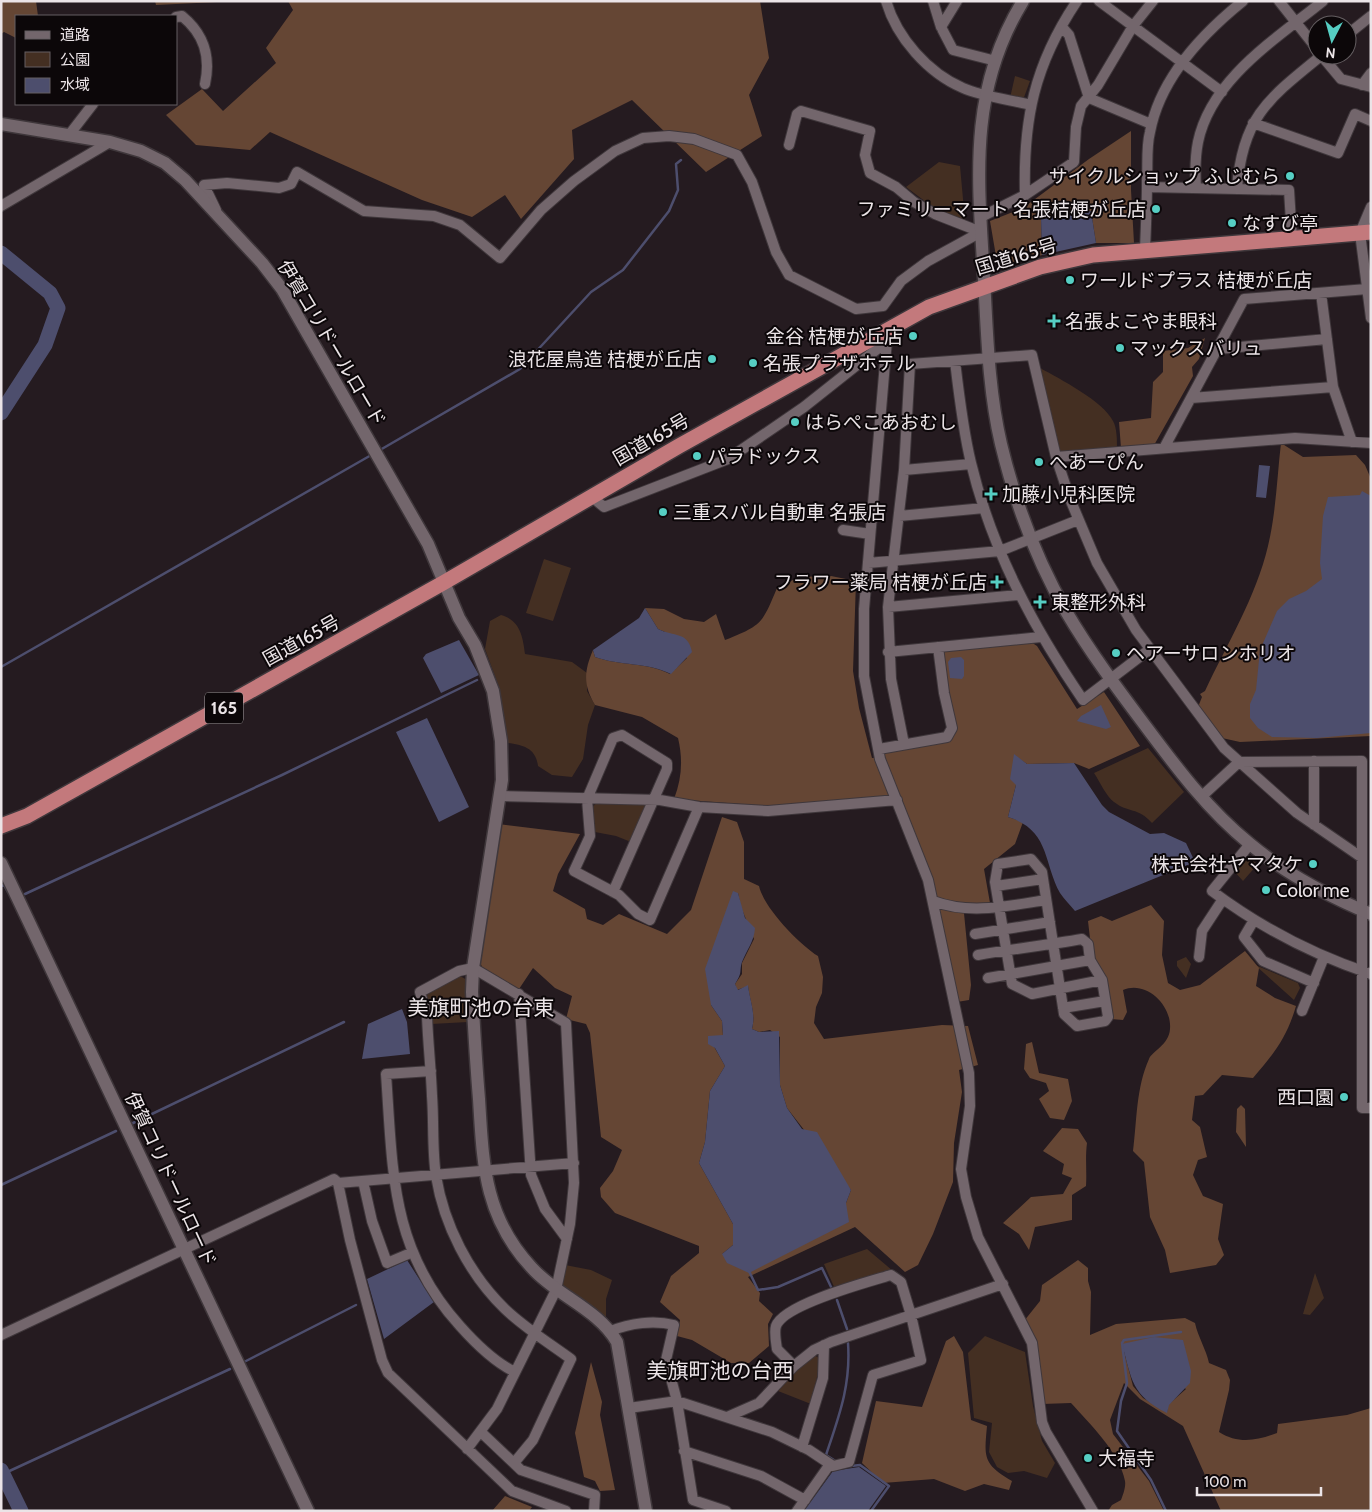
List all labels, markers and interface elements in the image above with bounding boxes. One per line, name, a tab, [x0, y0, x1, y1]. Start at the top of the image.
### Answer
legend	[15, 15, 178, 105]
north arrow	[1307, 15, 1357, 65]
text: 道路	[60, 26, 90, 44]
text: N	[1325, 43, 1337, 62]
text: 公園	[60, 51, 90, 69]
text: 水域	[60, 76, 90, 94]
place label: サイクルショップ ふじむら	[1049, 165, 1280, 188]
marker: サイクルショップ ふじむら	[1284, 170, 1296, 182]
place label: ファミリーマート 名張桔梗が丘店	[857, 198, 1146, 221]
marker: ファミリーマート 名張桔梗が丘店	[1150, 203, 1162, 215]
place label: なすび亭	[1242, 212, 1318, 235]
marker: なすび亭	[1226, 217, 1238, 229]
street label: 国道165号	[972, 233, 1060, 280]
street label: 伊賀コリドールロード	[273, 256, 390, 431]
place label: ワールドプラス 桔梗が丘店	[1080, 269, 1312, 292]
marker: ワールドプラス 桔梗が丘店	[1064, 274, 1076, 286]
place label: 名張よこやま眼科	[1065, 310, 1217, 333]
marker: 名張よこやま眼科	[1047, 314, 1061, 328]
place label: 金谷 桔梗が丘店	[766, 325, 903, 348]
marker: 金谷 桔梗が丘店	[907, 330, 919, 342]
place label: マックスバリュ	[1130, 337, 1262, 360]
marker: マックスバリュ	[1114, 342, 1126, 354]
place label: 浪花屋鳥造 桔梗が丘店	[508, 348, 702, 371]
place label: 名張プラザホテル	[763, 352, 915, 375]
marker: 浪花屋鳥造 桔梗が丘店	[706, 353, 718, 365]
marker: 名張プラザホテル	[747, 357, 759, 369]
street label: 国道165号	[609, 408, 693, 470]
place label: はらぺこあおむし	[805, 411, 957, 434]
marker: はらぺこあおむし	[789, 416, 801, 428]
place label: パラドックス	[707, 445, 820, 468]
marker: パラドックス	[691, 450, 703, 462]
place label: へあーぴん	[1049, 451, 1144, 474]
marker: へあーぴん	[1033, 456, 1045, 468]
place label: 加藤小児科医院	[1002, 483, 1135, 506]
marker: 加藤小児科医院	[984, 487, 998, 501]
place label: 三重スバル自動車 名張店	[673, 501, 886, 524]
marker: 三重スバル自動車 名張店	[657, 506, 669, 518]
place label: フラワー薬局 桔梗が丘店	[774, 571, 987, 594]
marker: フラワー薬局 桔梗が丘店	[991, 576, 1003, 588]
place label: 東整形外科	[1051, 591, 1146, 614]
marker: 東整形外科	[1033, 595, 1047, 609]
street label: 国道165号	[259, 610, 344, 671]
place label: ヘアーサロンホリオ	[1126, 642, 1295, 665]
marker: ヘアーサロンホリオ	[1110, 647, 1122, 659]
road number: 165	[205, 692, 243, 724]
place label: 株式会社ヤマタケ	[1151, 853, 1303, 876]
marker: 株式会社ヤマタケ	[1307, 858, 1319, 870]
place label: Color me	[1276, 879, 1350, 902]
marker: Color me	[1260, 884, 1272, 896]
district label: 美旗町池の台東	[408, 995, 555, 1020]
place label: 西口園	[1277, 1086, 1334, 1109]
street label: 伊賀コリドールロード	[120, 1088, 221, 1270]
marker: 西口園	[1338, 1091, 1350, 1103]
district label: 美旗町池の台西	[647, 1358, 794, 1383]
place label: 大福寺	[1098, 1447, 1155, 1470]
marker: 大福寺	[1082, 1452, 1094, 1464]
scale bar	[1197, 1464, 1321, 1496]
text: 100 m	[1204, 1473, 1246, 1491]

